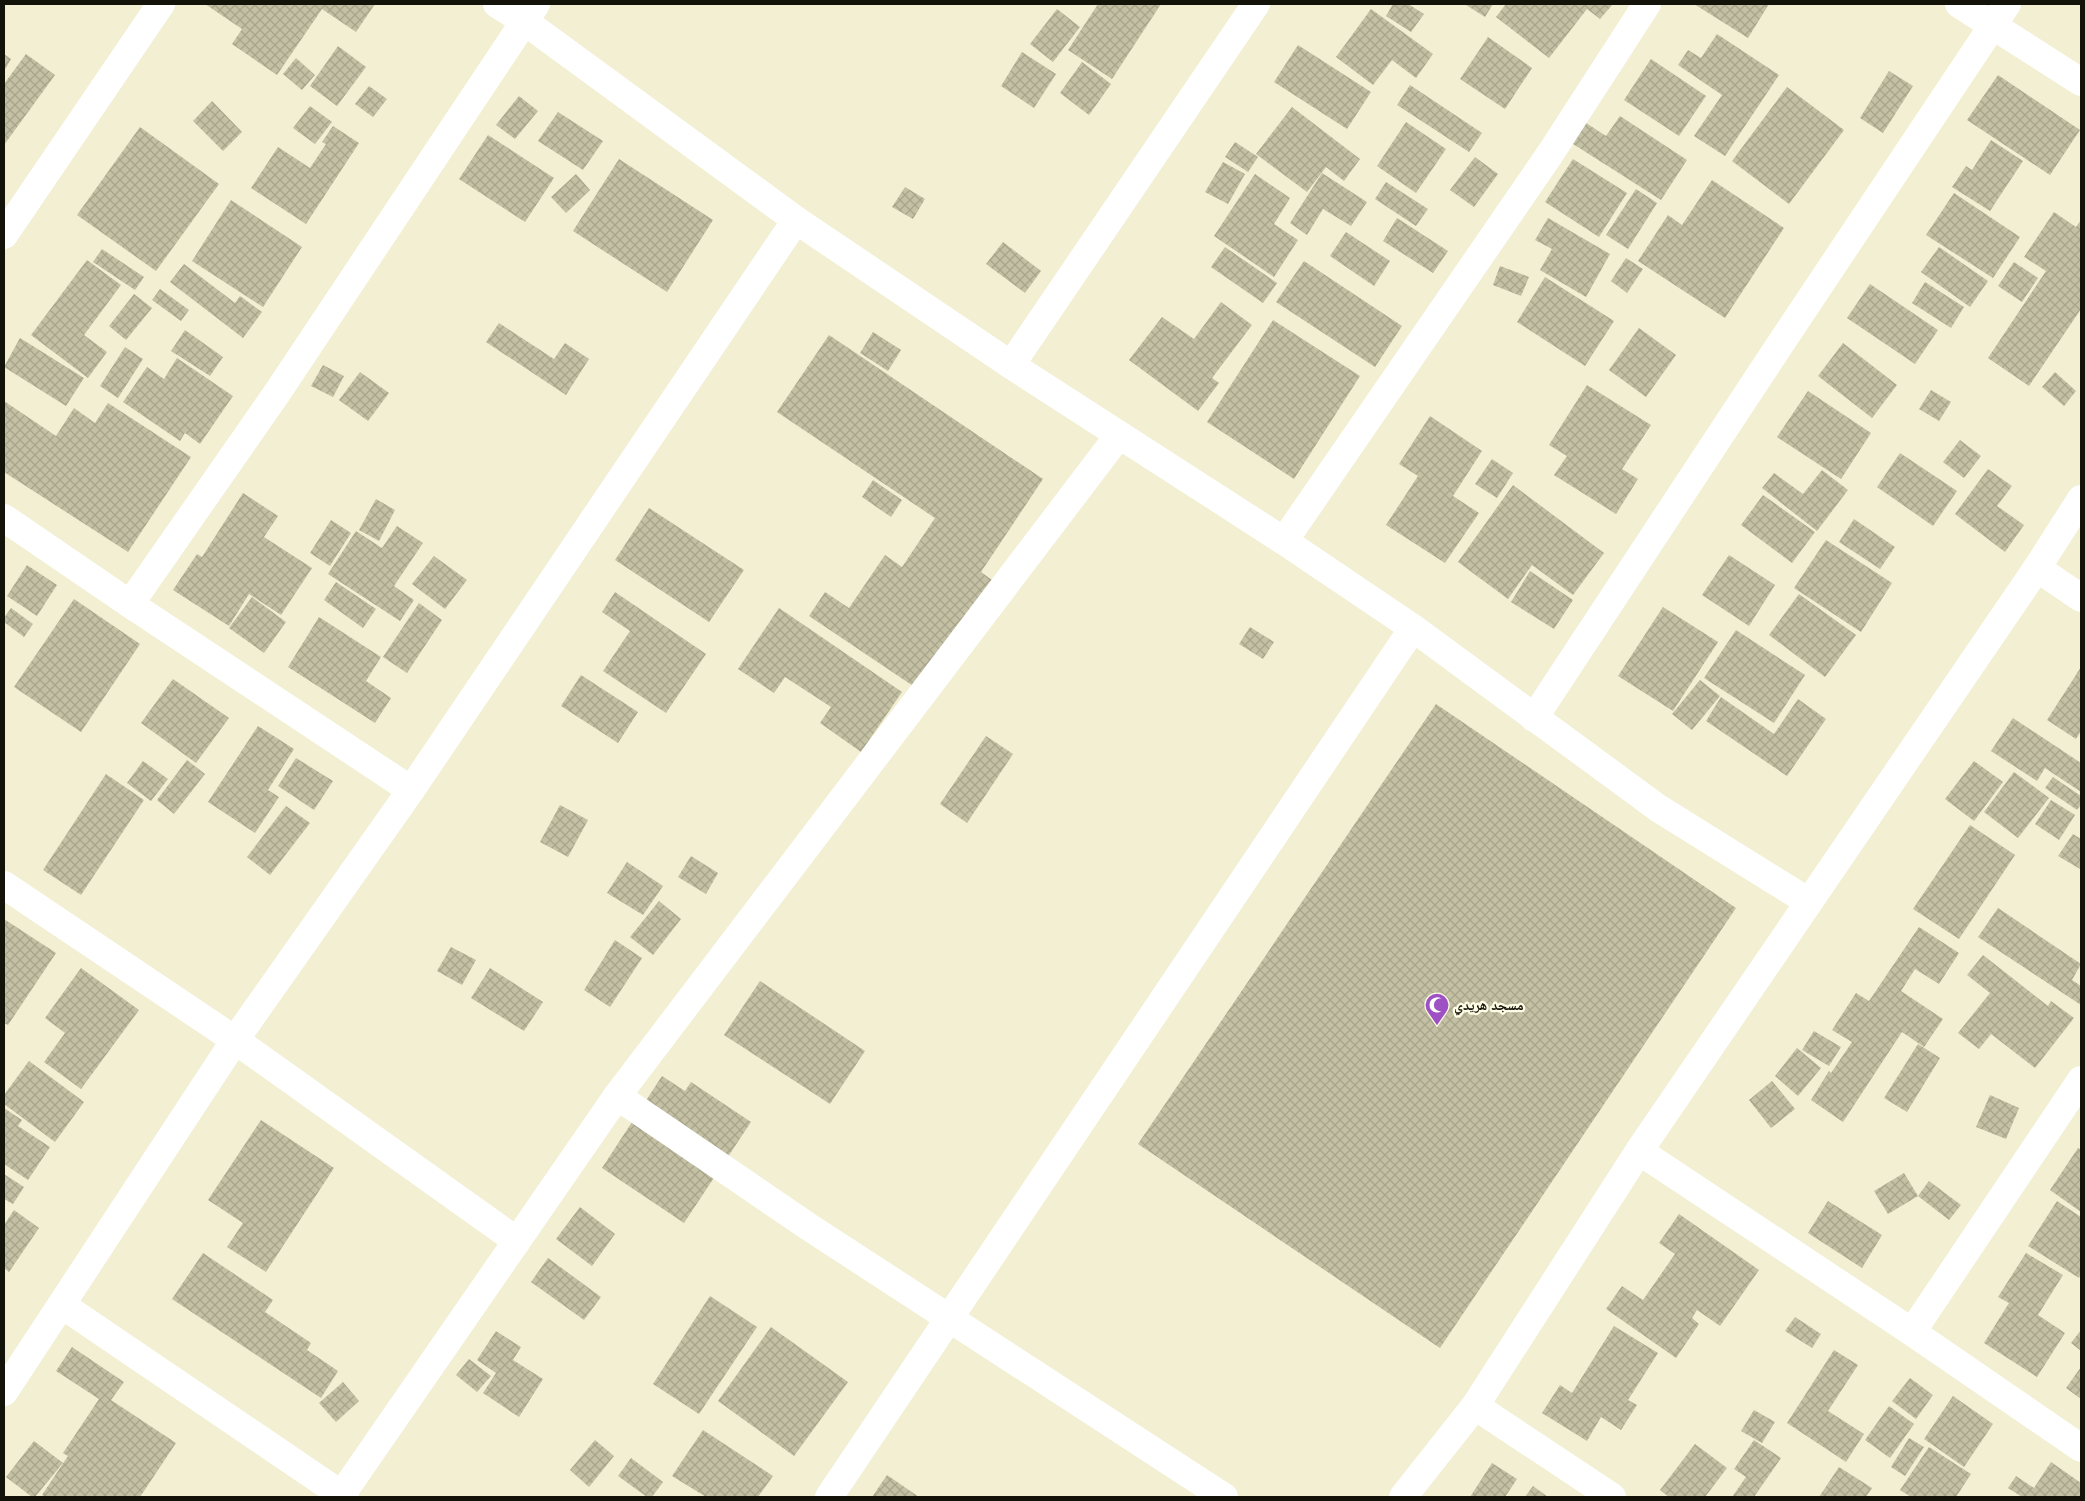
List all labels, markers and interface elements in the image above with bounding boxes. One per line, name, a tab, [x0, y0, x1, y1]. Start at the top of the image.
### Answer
mosque icon: مسجد هريدي	[1424, 992, 1450, 1026]
place label: مسجد هريدي	[1454, 996, 1524, 1016]

